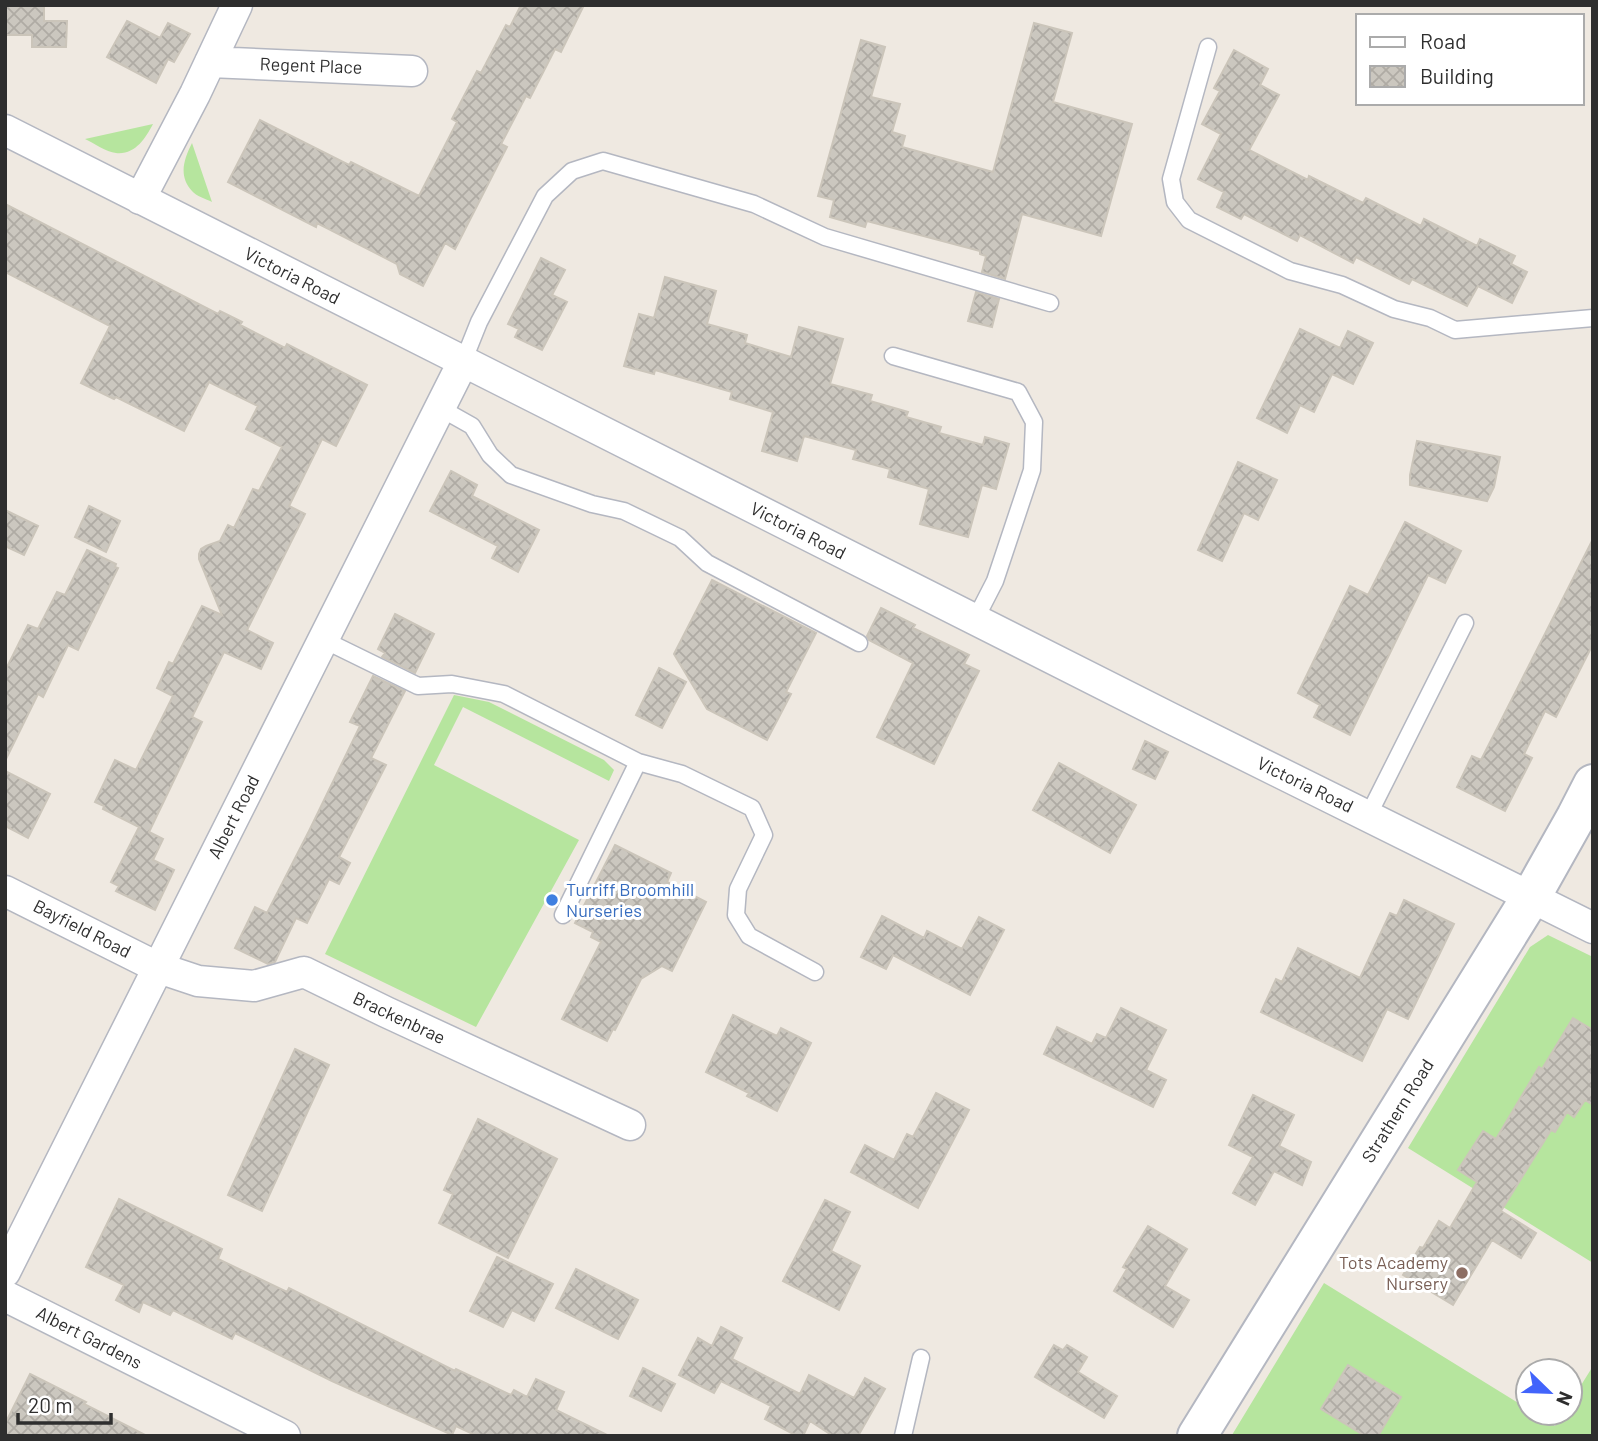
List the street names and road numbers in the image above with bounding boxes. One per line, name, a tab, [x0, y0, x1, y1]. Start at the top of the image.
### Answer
street label: Regent Place	[259, 52, 363, 78]
street label: Victoria Road	[241, 242, 344, 309]
street label: Victoria Road	[747, 497, 850, 564]
street label: Victoria Road	[1254, 751, 1357, 817]
street label: Albert Road	[203, 771, 264, 862]
street label: Bayfield Road	[30, 894, 135, 962]
street label: Brackenbrae	[350, 986, 449, 1048]
street label: Strathern Road	[1357, 1055, 1438, 1166]
street label: Albert Gardens	[33, 1301, 146, 1373]

